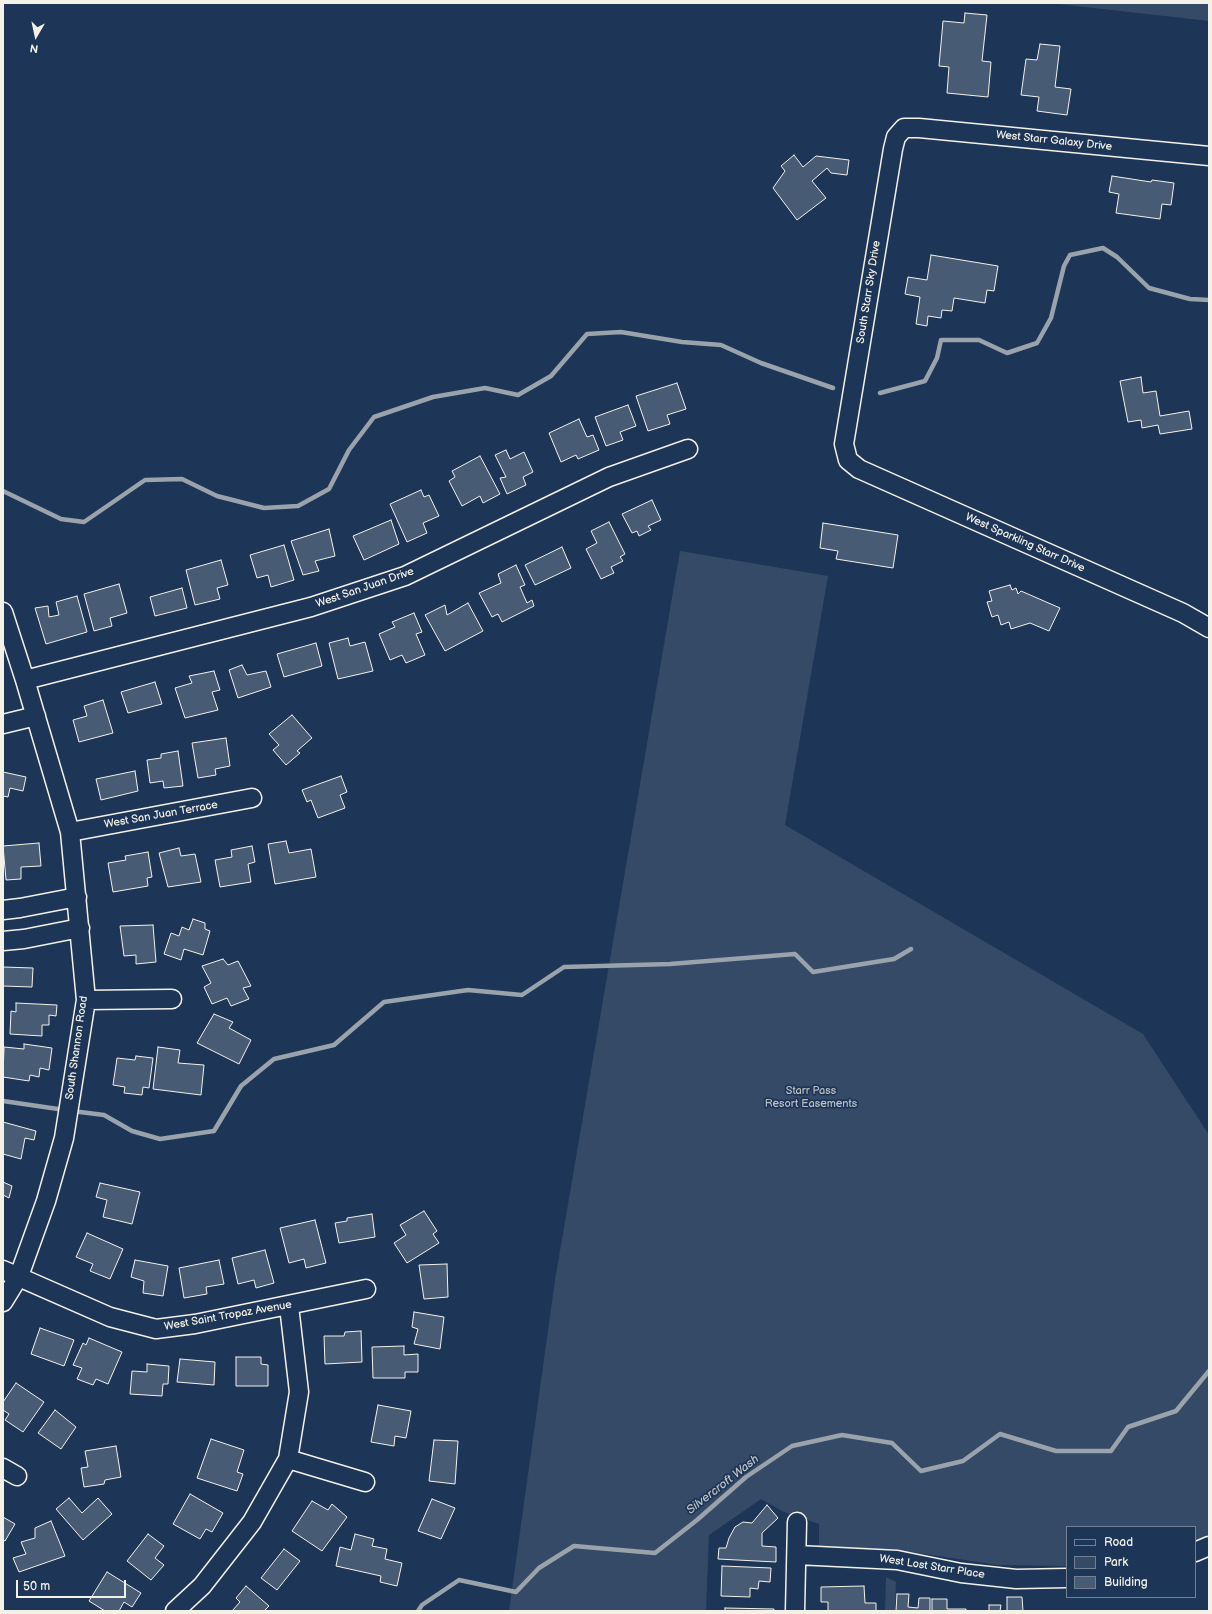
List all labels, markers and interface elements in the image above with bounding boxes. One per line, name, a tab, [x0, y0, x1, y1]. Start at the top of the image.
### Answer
north arrow	[16, 16, 56, 56]
text: N	[29, 41, 39, 55]
street label: West Starr Galaxy Drive	[995, 128, 1113, 154]
street label: South Starr Sky Drive	[854, 239, 884, 345]
street label: West Sparkling Starr Drive	[963, 511, 1087, 575]
street label: West San Juan Drive	[314, 565, 416, 611]
street label: West San Juan Terrace	[103, 798, 219, 832]
street label: South Shannon Road	[63, 995, 91, 1101]
park label: Starr Pass Resort Easements	[765, 1084, 857, 1110]
street label: West Saint Tropaz Avenue	[163, 1298, 293, 1334]
water label: Silvercroft Wash	[684, 1452, 762, 1518]
legend	[1066, 1526, 1196, 1598]
text: Road	[1104, 1535, 1133, 1550]
street label: West Lost Starr Place	[878, 1552, 986, 1582]
text: Park	[1104, 1555, 1128, 1570]
scale bar	[18, 1572, 128, 1598]
text: Building	[1104, 1575, 1148, 1590]
text: 50 m	[23, 1579, 50, 1594]

